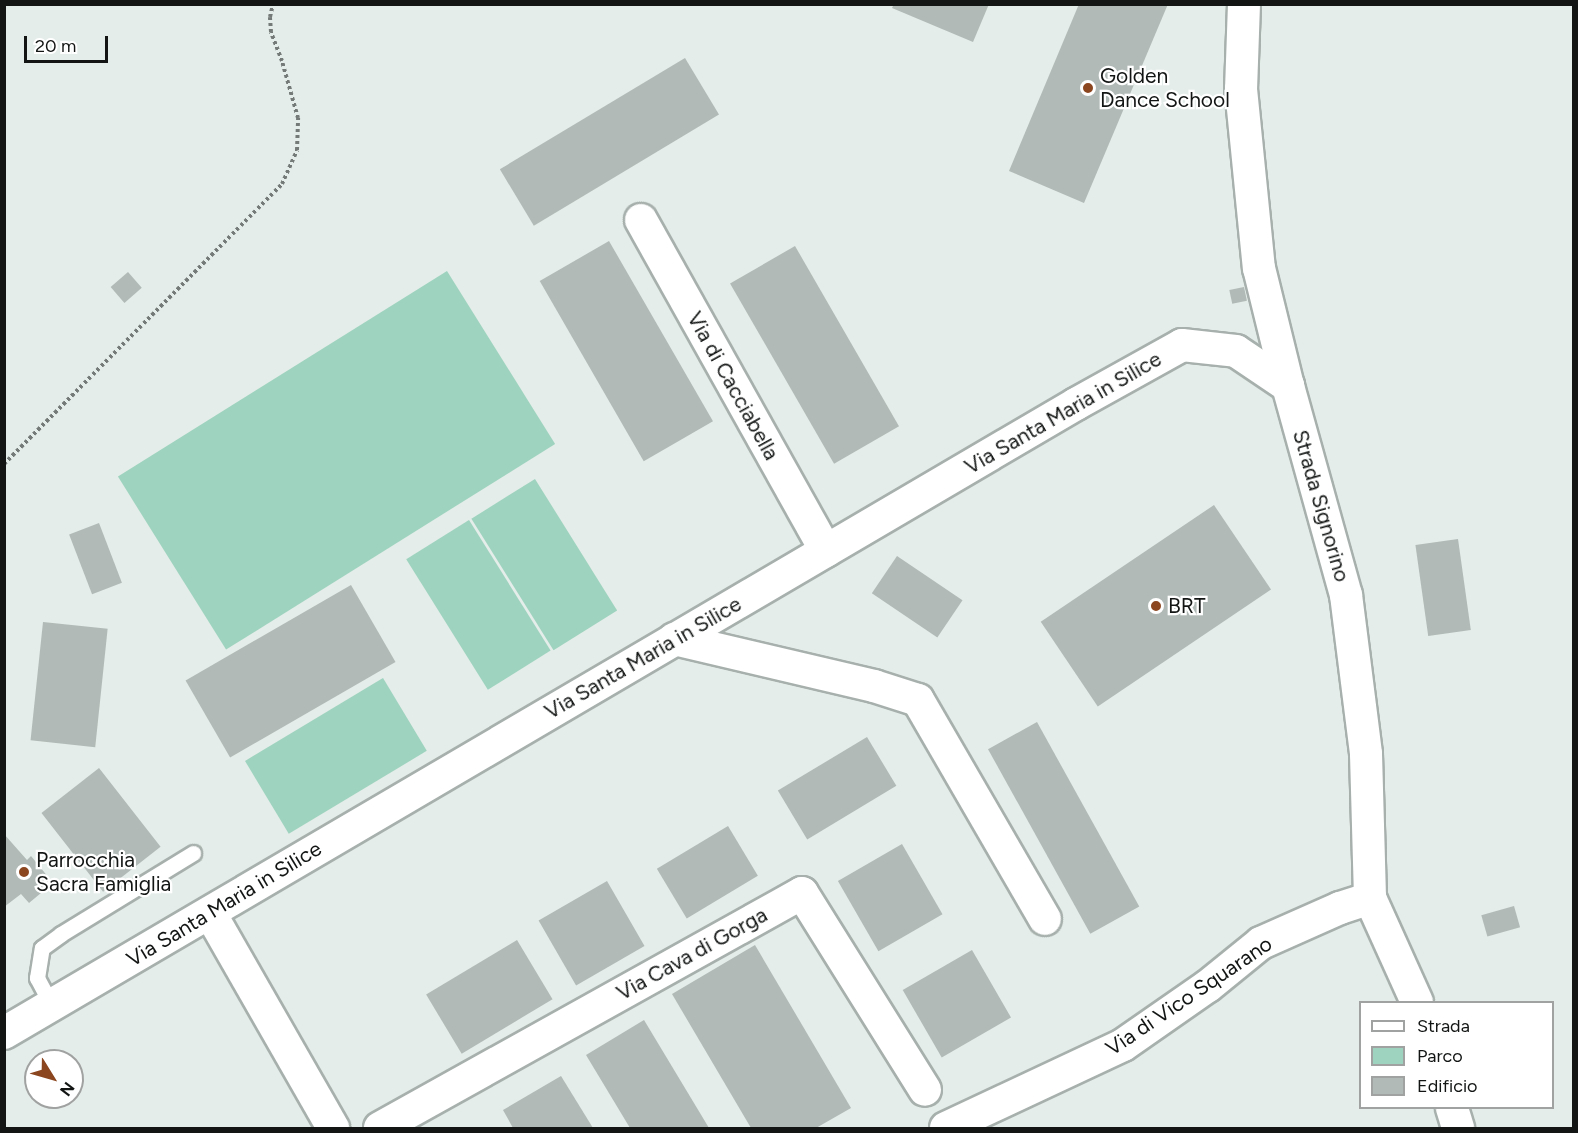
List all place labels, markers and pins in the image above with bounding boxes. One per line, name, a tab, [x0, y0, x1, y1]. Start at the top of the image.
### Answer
place label: Golden Dance School	[1100, 63, 1230, 113]
marker: Golden Dance School	[1081, 81, 1095, 95]
place label: BRT	[1168, 593, 1205, 619]
marker: BRT	[1149, 599, 1163, 613]
place label: Parrocchia Sacra Famiglia	[36, 847, 171, 897]
marker: Parrocchia Sacra Famiglia	[17, 865, 31, 879]

